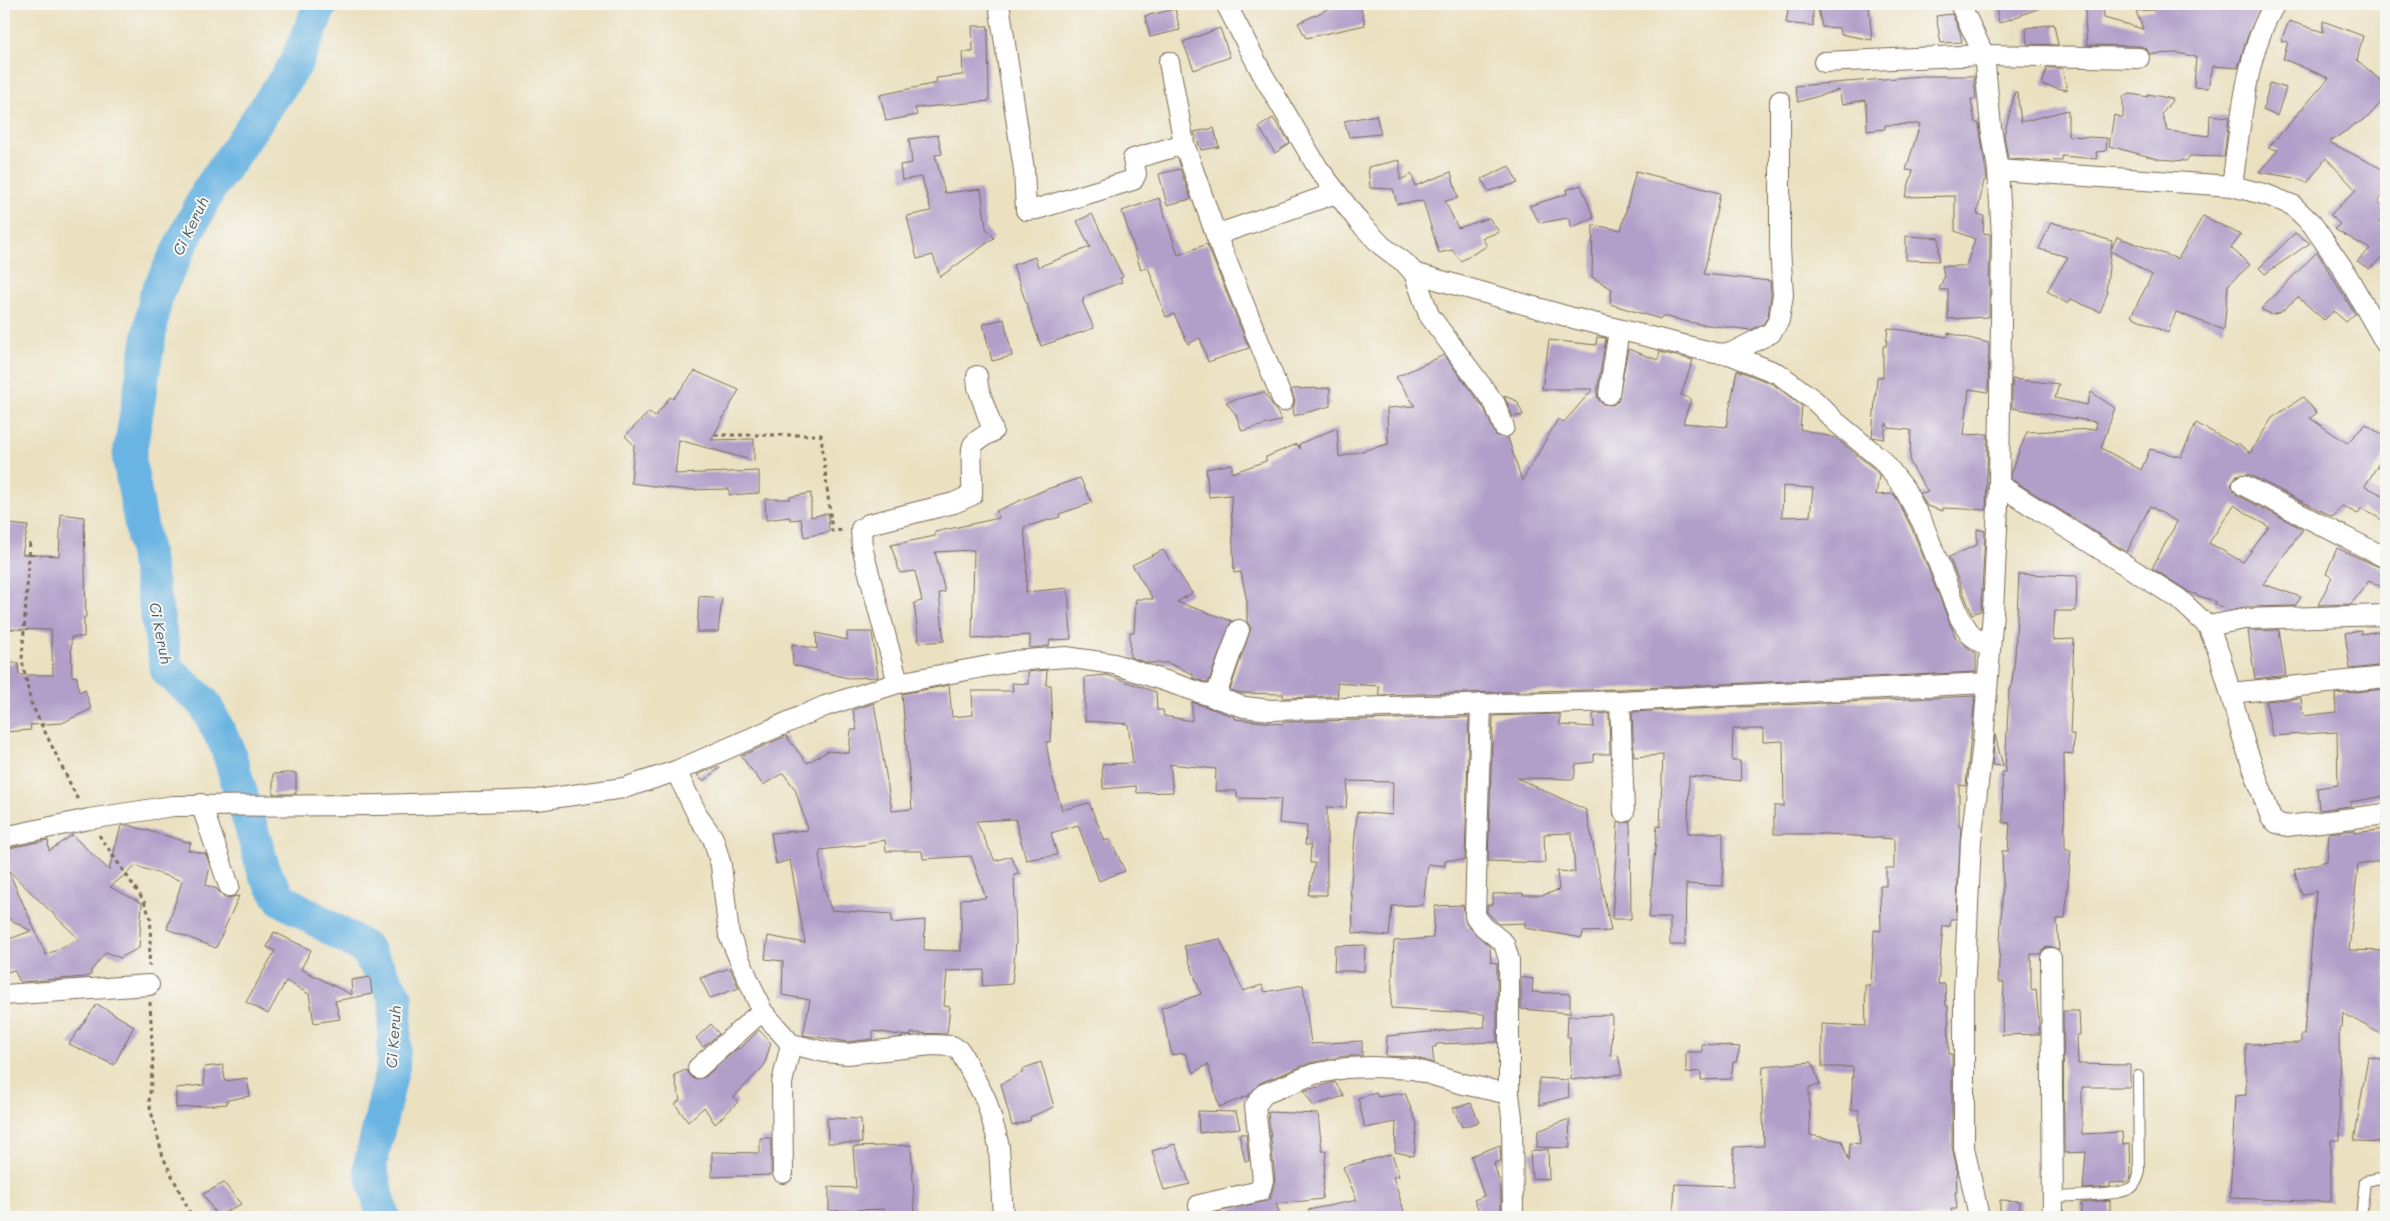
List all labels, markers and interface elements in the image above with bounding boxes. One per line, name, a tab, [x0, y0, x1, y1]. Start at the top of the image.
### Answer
water label: Ci Keruh	[167, 193, 213, 259]
water label: Ci Keruh	[145, 600, 177, 666]
water label: Ci Keruh	[381, 1005, 405, 1069]

